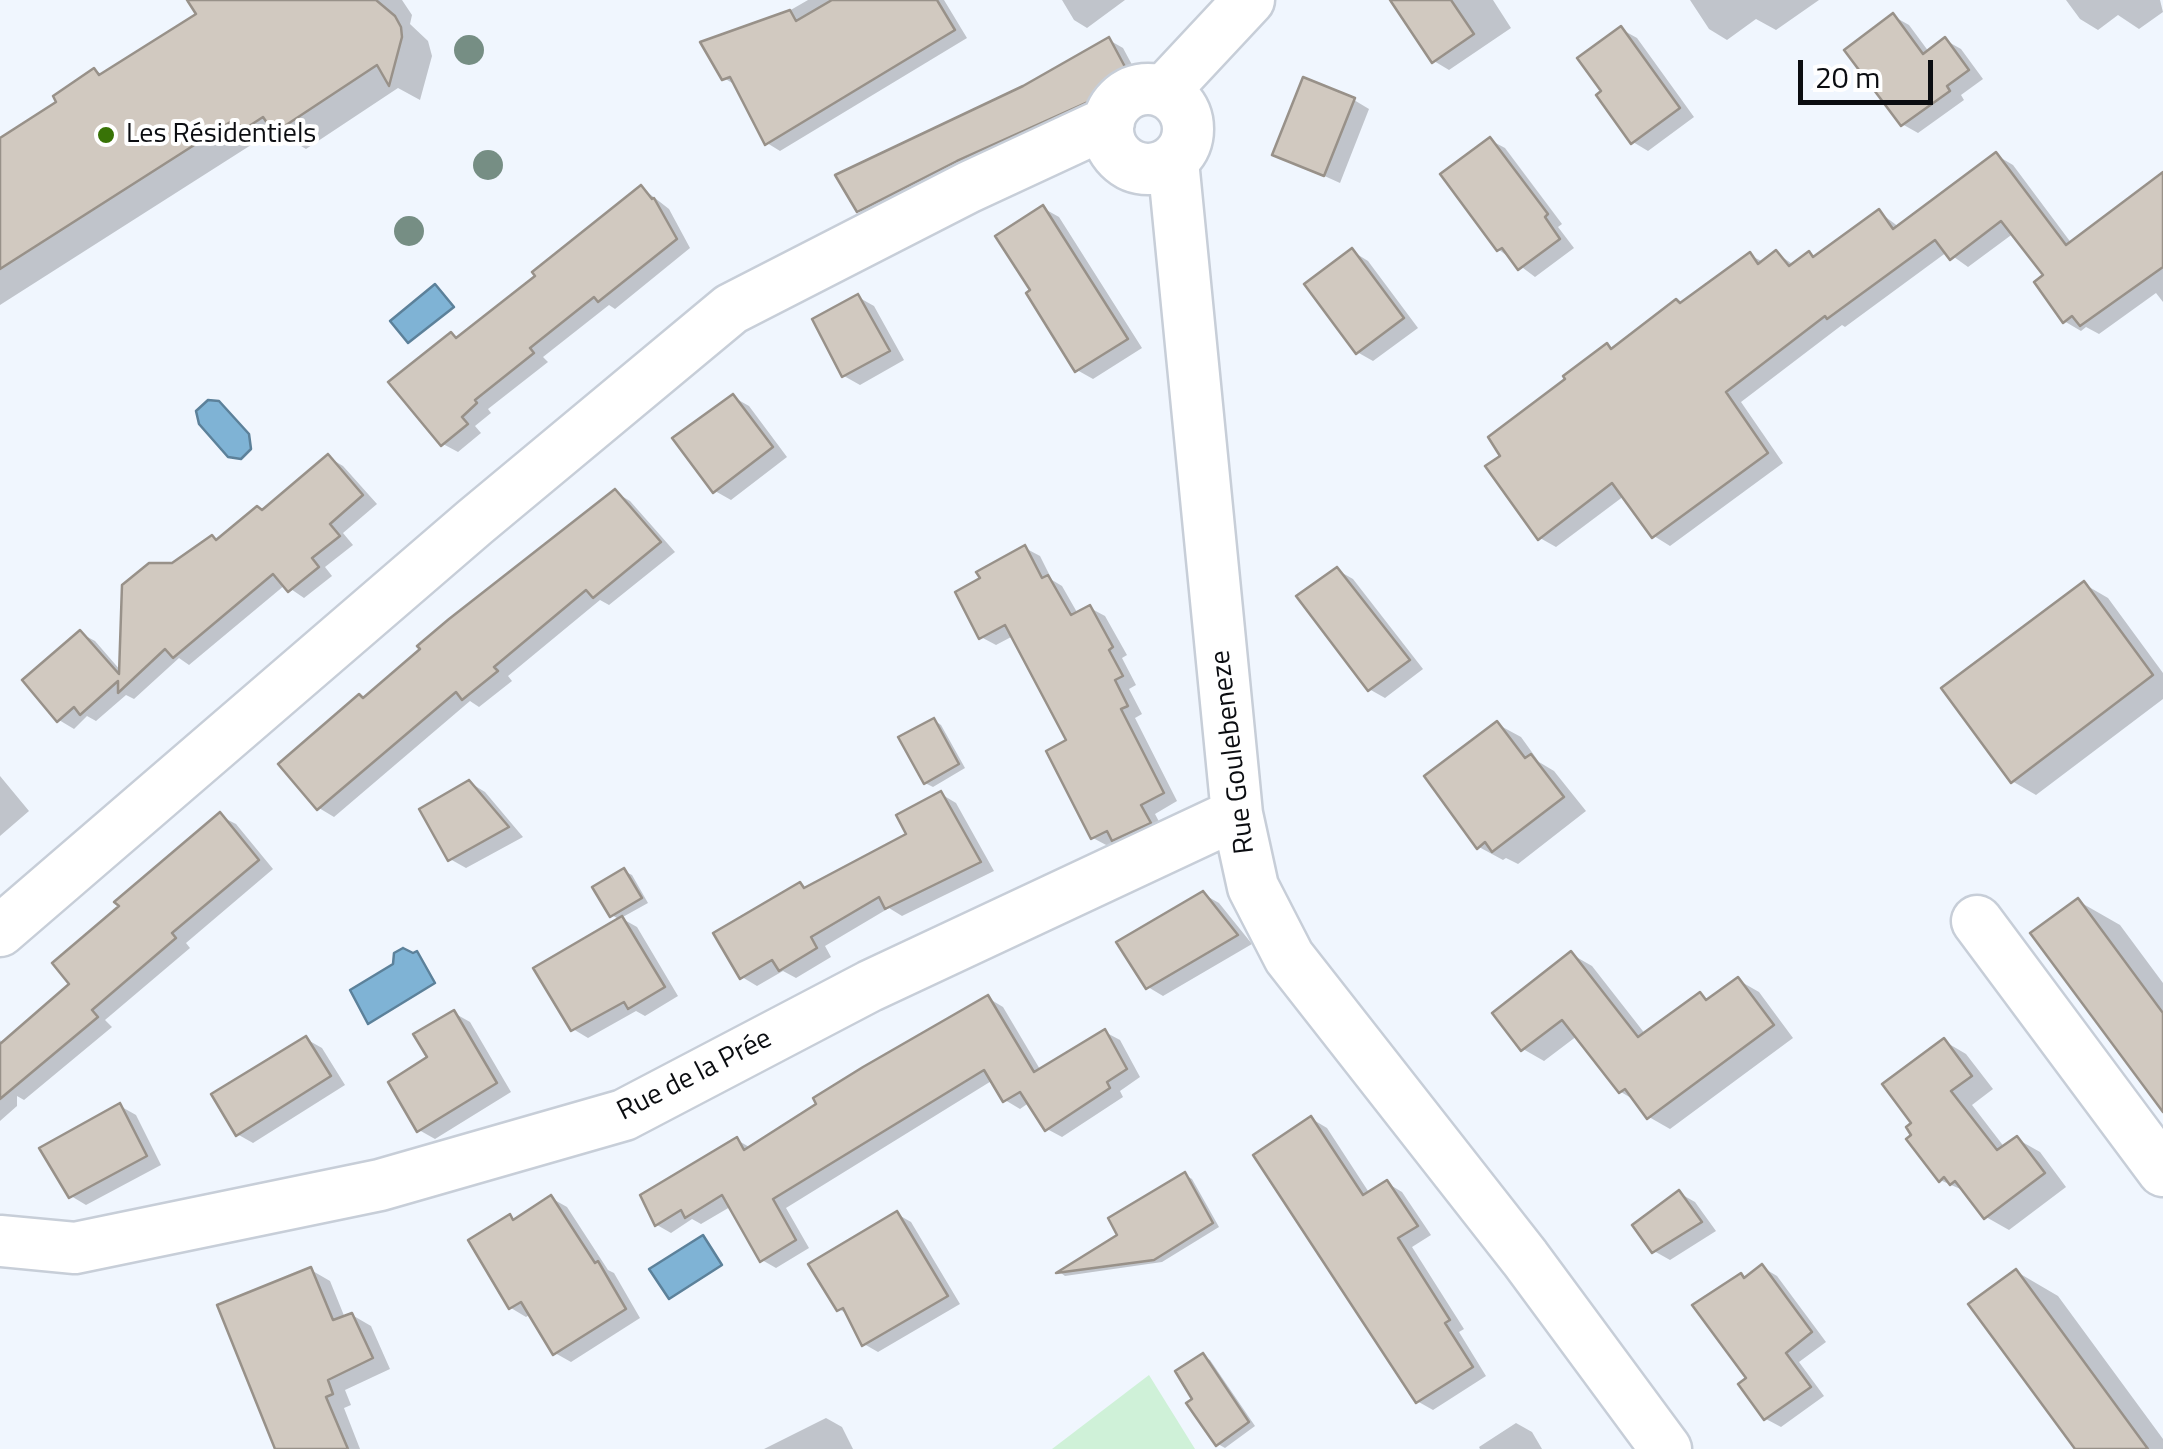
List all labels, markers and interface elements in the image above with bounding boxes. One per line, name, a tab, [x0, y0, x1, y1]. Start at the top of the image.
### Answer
scale bar	[1803, 40, 1938, 102]
text: 20 m	[1815, 54, 1880, 100]
place label: Les Résidentiels	[126, 118, 316, 152]
marker: Les Résidentiels	[95, 124, 117, 146]
street label: Rue Goulebeneze	[1205, 648, 1263, 856]
street label: Rue de la Prée	[612, 1023, 778, 1129]

